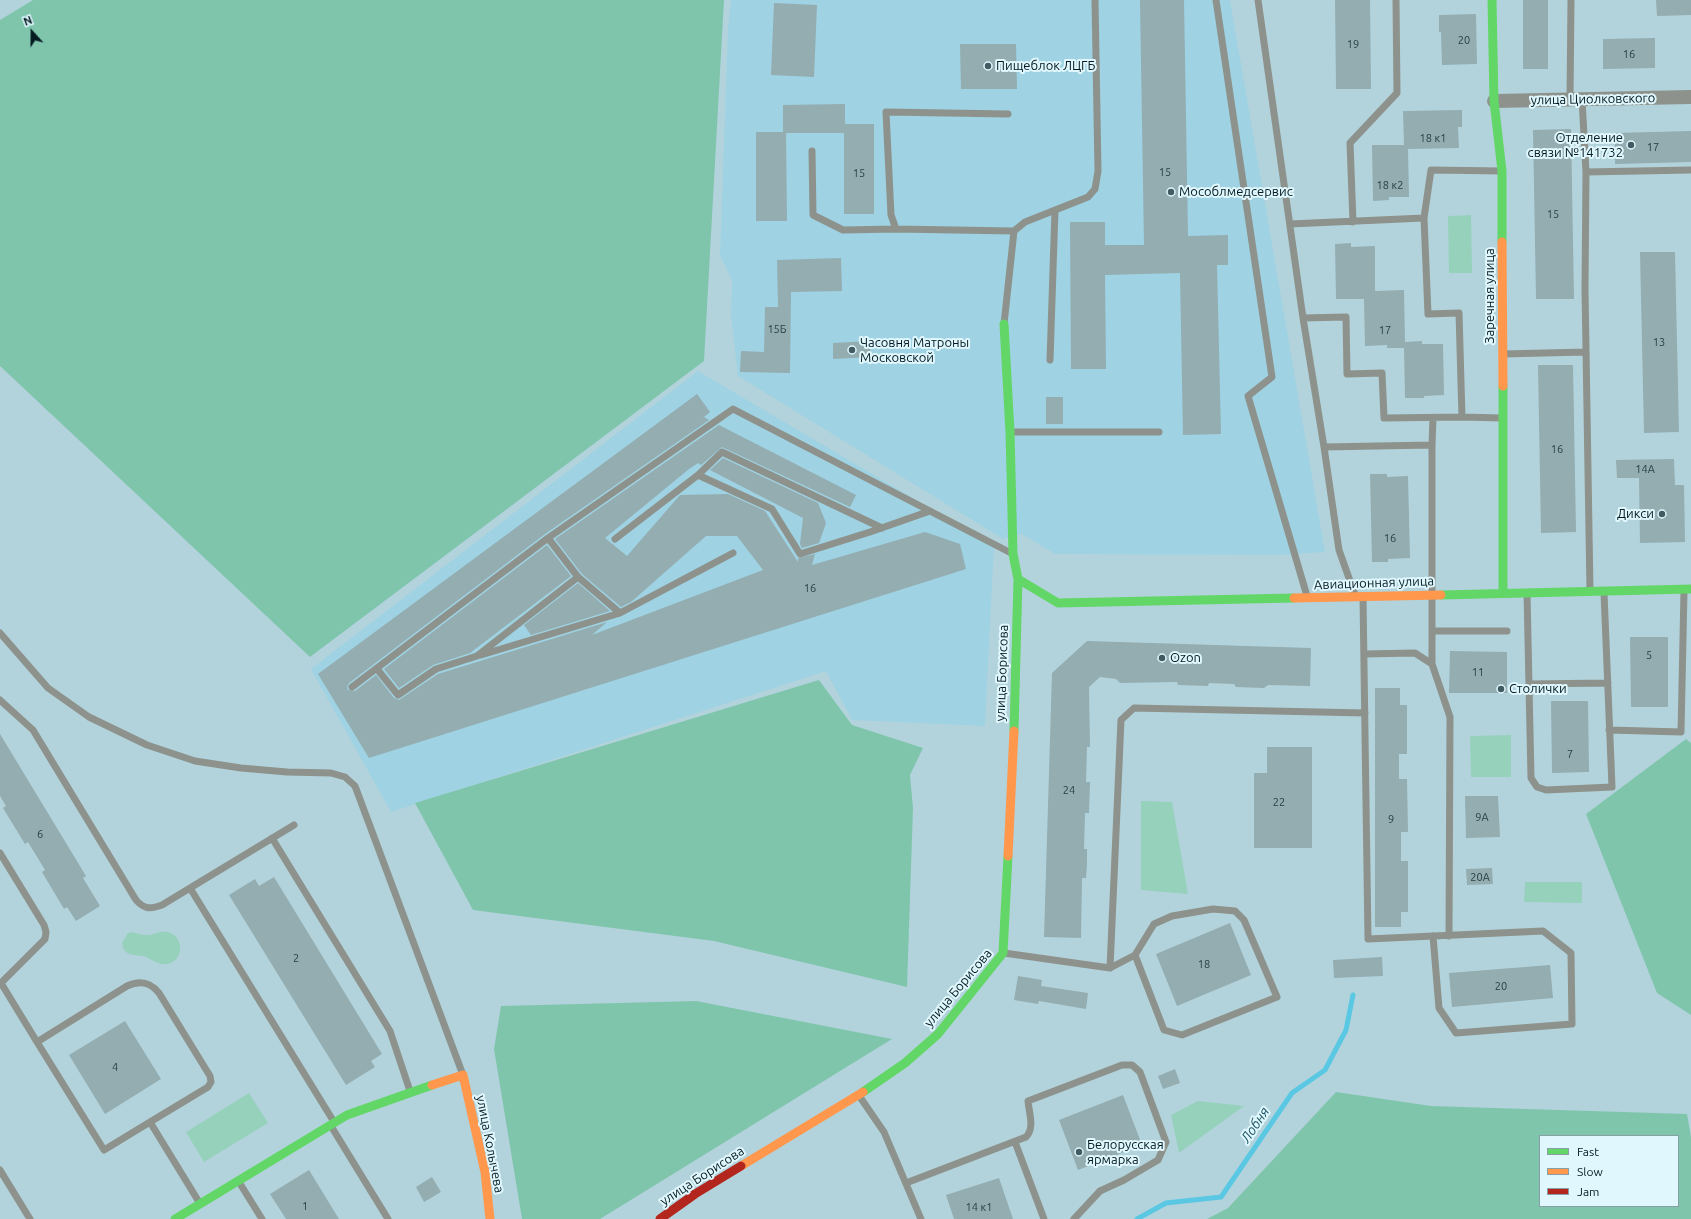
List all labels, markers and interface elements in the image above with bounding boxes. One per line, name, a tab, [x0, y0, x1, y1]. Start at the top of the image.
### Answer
north arrow	[12, 12, 52, 52]
text: N	[22, 14, 34, 28]
house number: 20	[1458, 33, 1470, 47]
house number: 19	[1347, 37, 1359, 51]
house number: 16	[1623, 47, 1635, 61]
place label: Пищеблок ЛЦГБ	[996, 58, 1096, 74]
marker: Пищеблок ЛЦГБ	[983, 61, 993, 71]
street label: улица Циолковского	[1530, 90, 1656, 108]
place label: Отделение связи №141732	[1528, 130, 1623, 161]
house number: 18 к1	[1420, 131, 1446, 145]
marker: Отделение связи №141732	[1626, 140, 1636, 150]
house number: 17	[1647, 140, 1659, 154]
house number: 15	[1159, 165, 1171, 179]
house number: 15	[853, 166, 865, 180]
house number: 18 к2	[1377, 178, 1403, 192]
place label: Мособлмедсервис	[1179, 184, 1293, 200]
marker: Мособлмедсервис	[1166, 187, 1176, 197]
house number: 15	[1547, 207, 1559, 221]
street label: Заречная улица	[1482, 248, 1498, 344]
house number: 15Б	[767, 322, 787, 336]
house number: 17	[1379, 323, 1391, 337]
place label: Часовня Матроны Московской	[860, 335, 969, 366]
house number: 13	[1653, 335, 1665, 349]
marker: Часовня Матроны Московской	[847, 345, 857, 355]
house number: 16	[1551, 442, 1563, 456]
house number: 14А	[1635, 462, 1655, 476]
place label: Дикси	[1617, 506, 1654, 522]
marker: Дикси	[1657, 509, 1667, 519]
house number: 16	[1384, 531, 1396, 545]
street label: Авиационная улица	[1314, 573, 1434, 593]
house number: 16	[804, 581, 816, 595]
street label: улица Борисова	[993, 624, 1011, 722]
house number: 5	[1646, 648, 1652, 662]
place label: Ozon	[1170, 650, 1201, 666]
marker: Ozon	[1157, 653, 1167, 663]
house number: 11	[1472, 665, 1484, 679]
place label: Столички	[1509, 681, 1567, 697]
marker: Столички	[1496, 684, 1506, 694]
house number: 7	[1567, 747, 1573, 761]
house number: 24	[1063, 783, 1075, 797]
house number: 22	[1273, 795, 1285, 809]
house number: 9А	[1475, 810, 1489, 824]
house number: 9	[1388, 812, 1394, 826]
house number: 6	[37, 827, 43, 841]
house number: 20А	[1470, 870, 1490, 884]
street label: улица Борисова	[921, 946, 995, 1030]
house number: 2	[293, 951, 299, 965]
house number: 18	[1198, 957, 1210, 971]
house number: 20	[1495, 979, 1507, 993]
house number: 4	[112, 1060, 118, 1074]
street label: улица Колычева	[473, 1094, 507, 1194]
water label: Лобня	[1237, 1104, 1273, 1146]
legend	[1539, 1135, 1679, 1207]
place label: Белорусская ярмарка	[1087, 1137, 1164, 1168]
street label: улица Борисова	[657, 1143, 747, 1209]
text: Fast	[1577, 1145, 1599, 1158]
marker: Белорусская ярмарка	[1074, 1147, 1084, 1157]
text: Slow	[1577, 1165, 1603, 1178]
text: Jam	[1577, 1185, 1599, 1198]
house number: 1	[302, 1199, 308, 1213]
house number: 14 к1	[966, 1200, 992, 1214]

